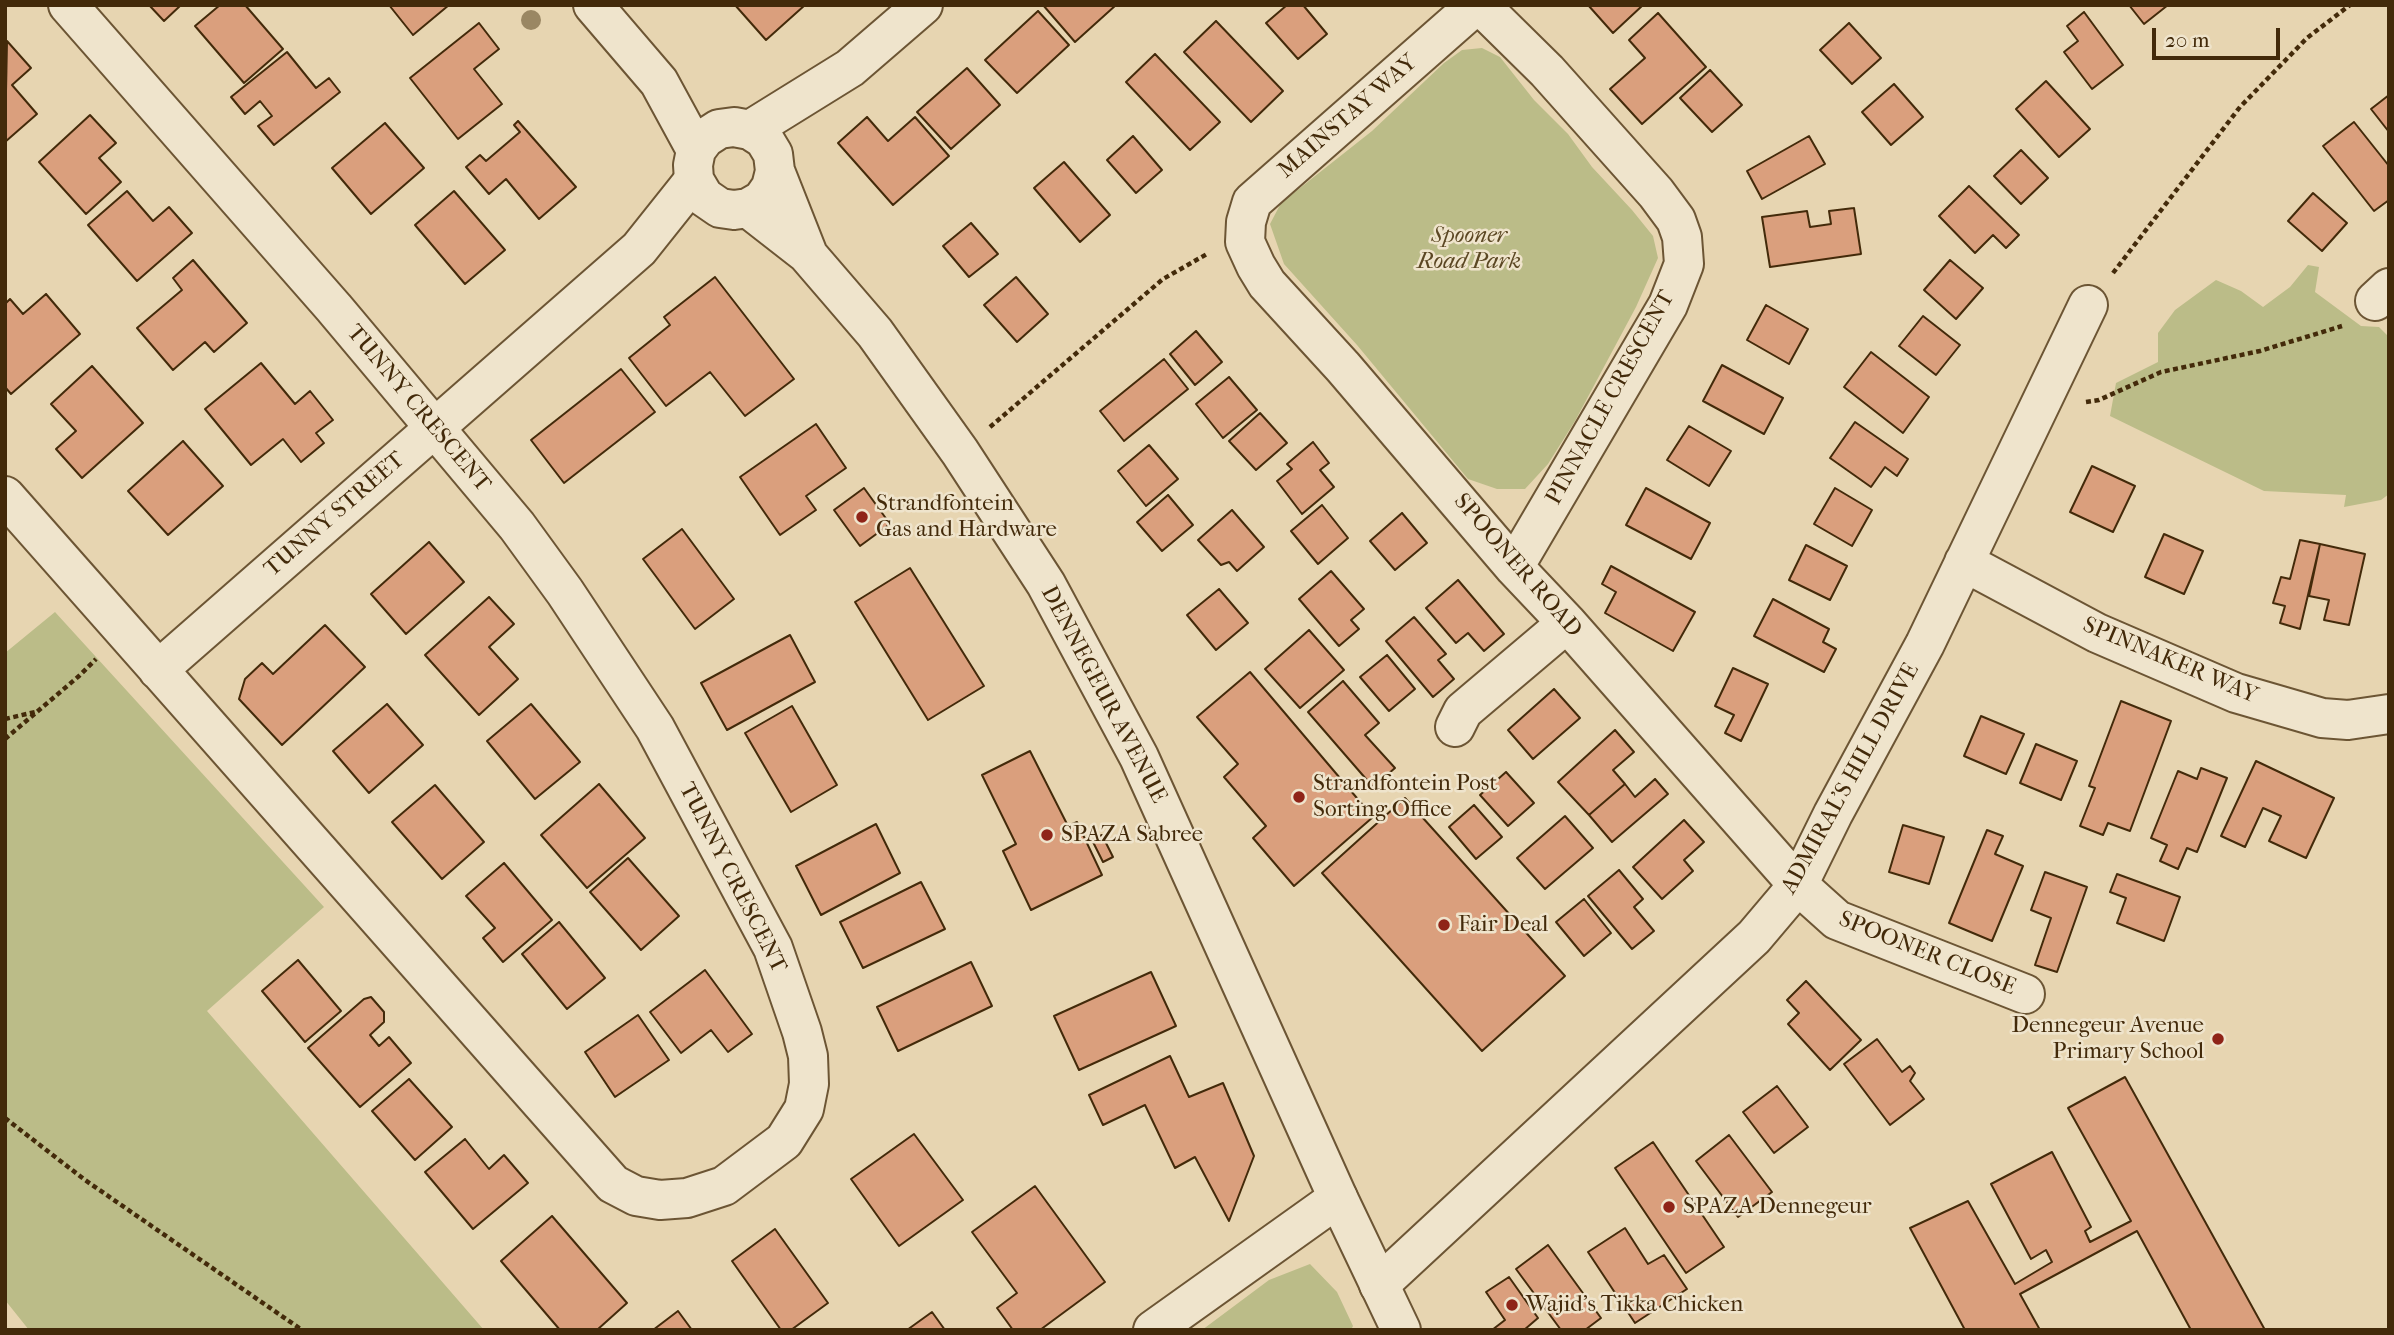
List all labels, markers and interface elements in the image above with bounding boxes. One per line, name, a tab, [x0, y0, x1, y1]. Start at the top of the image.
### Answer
scale bar	[2156, 14, 2284, 58]
text: 20 m	[2165, 28, 2209, 52]
street label: MAINSTAY WAY	[1273, 49, 1423, 185]
park label: Spooner Road Park	[1417, 222, 1521, 276]
street label: PINNACLE CRESCENT	[1541, 286, 1681, 510]
street label: TUNNY CRESCENT	[340, 320, 496, 498]
street label: TUNNY STREET	[259, 447, 411, 583]
street label: SPOONER ROAD	[1447, 489, 1587, 643]
place label: Strandfontein Gas and Hardware	[876, 490, 1057, 544]
marker: Strandfontein Gas and Hardware	[854, 509, 870, 525]
street label: DENNEGEUR AVENUE	[1034, 582, 1172, 808]
street label: SPINNAKER WAY	[2078, 612, 2262, 710]
street label: ADMIRAL'S HILL DRIVE	[1776, 659, 1926, 899]
place label: Strandfontein Post Sorting Office	[1313, 770, 1498, 824]
street label: TUNNY CRESCENT	[672, 778, 792, 978]
marker: Strandfontein Post Sorting Office	[1291, 789, 1307, 805]
place label: SPAZA Sabree	[1061, 821, 1203, 849]
marker: SPAZA Sabree	[1039, 827, 1055, 843]
street label: SPOONER CLOSE	[1834, 906, 2020, 1002]
place label: Fair Deal	[1458, 911, 1548, 939]
marker: Fair Deal	[1436, 917, 1452, 933]
place label: Dennegeur Avenue Primary School	[2012, 1012, 2204, 1066]
marker: Dennegeur Avenue Primary School	[2210, 1031, 2226, 1047]
place label: SPAZA Dennegeur	[1683, 1193, 1872, 1221]
marker: SPAZA Dennegeur	[1661, 1199, 1677, 1215]
place label: Wajid's Tikka Chicken	[1526, 1291, 1743, 1319]
marker: Wajid's Tikka Chicken	[1504, 1297, 1520, 1313]

